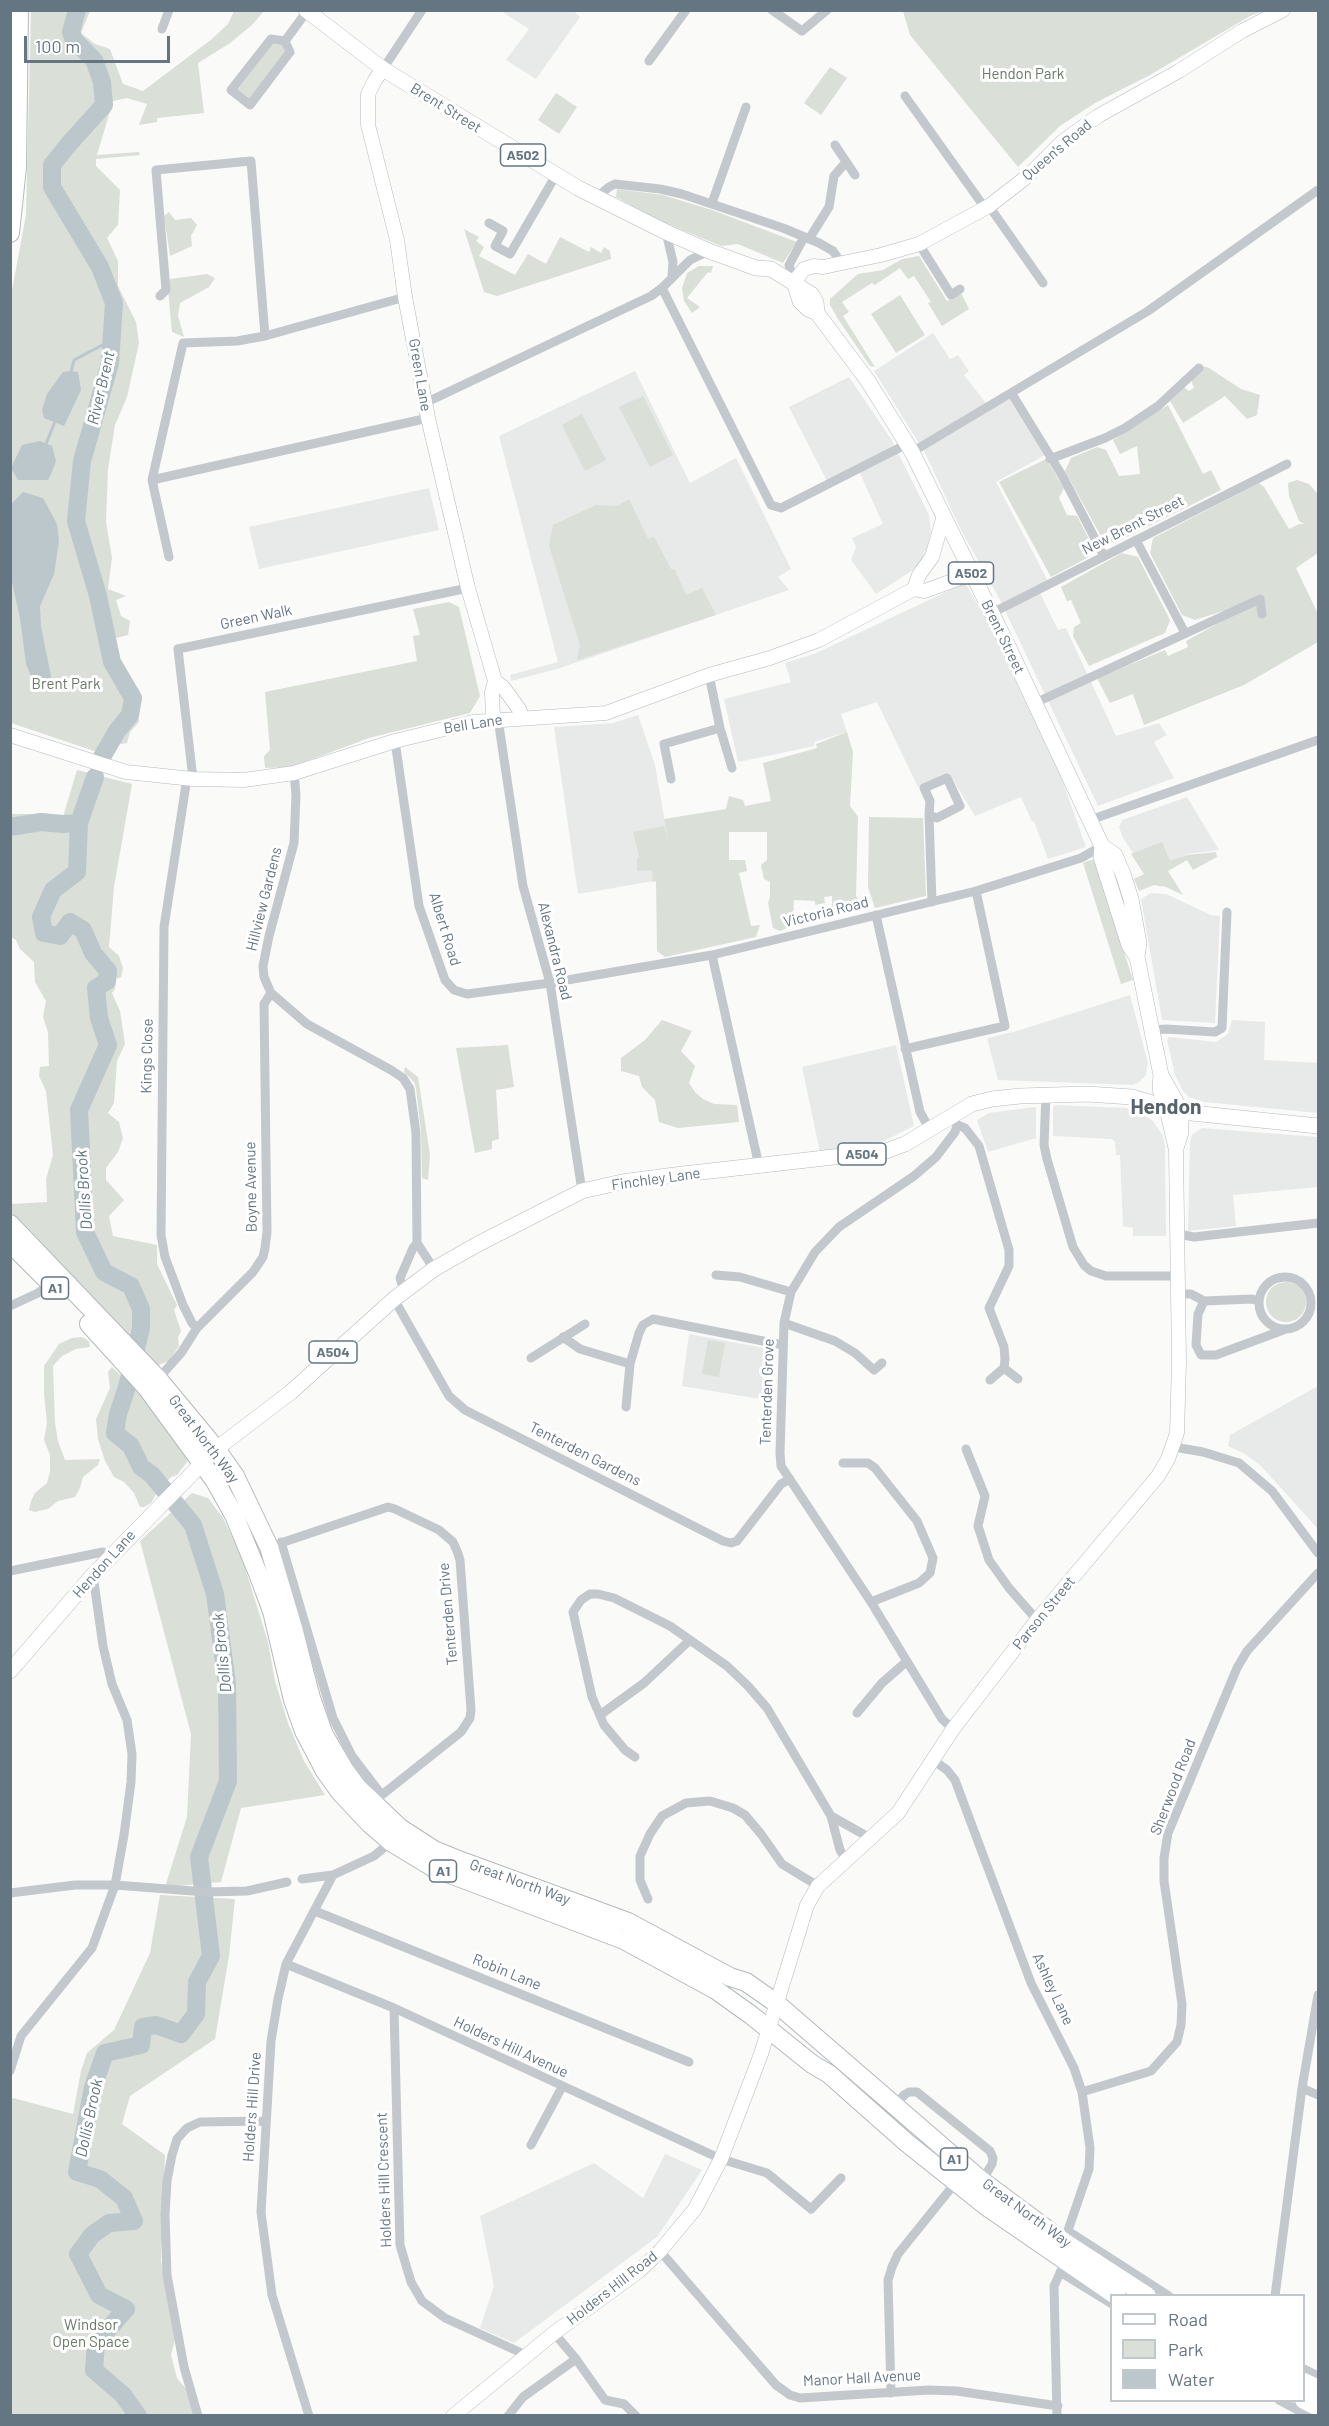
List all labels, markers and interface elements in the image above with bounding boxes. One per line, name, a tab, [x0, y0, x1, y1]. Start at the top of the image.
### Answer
scale bar	[27, 24, 172, 62]
text: 100 m	[35, 35, 80, 57]
park label: Hendon Park	[982, 65, 1064, 83]
street label: Brent Street	[407, 79, 485, 137]
street label: Queen's Road	[1019, 116, 1095, 184]
road number: A502	[500, 144, 546, 166]
street label: Green Lane	[405, 337, 435, 413]
water label: River Brent	[83, 349, 119, 427]
street label: New Brent Street	[1079, 492, 1187, 558]
road number: A502	[948, 562, 994, 584]
street label: Brent Street	[977, 597, 1029, 677]
street label: Green Walk	[219, 601, 293, 633]
park label: Brent Park	[32, 675, 100, 693]
street label: Bell Lane	[442, 710, 504, 738]
street label: Hillview Gardens	[242, 845, 286, 953]
street label: Albert Road	[425, 890, 465, 968]
street label: Victoria Road	[782, 893, 870, 931]
street label: Alexandra Road	[534, 900, 576, 1002]
street label: Kings Close	[137, 1018, 157, 1094]
district label: Hendon	[1130, 1094, 1202, 1120]
street label: Boyne Avenue	[241, 1141, 261, 1233]
road number: A504	[838, 1143, 886, 1165]
water label: Dollis Brook	[72, 1150, 96, 1230]
street label: Finchley Lane	[610, 1164, 702, 1194]
road number: A1	[42, 1277, 68, 1299]
street label: Tenterden Grove	[756, 1338, 778, 1446]
road number: A504	[309, 1341, 357, 1363]
street label: Great North Way	[165, 1391, 243, 1487]
street label: Tenterden Gardens	[526, 1418, 644, 1490]
street label: Hendon Lane	[69, 1526, 139, 1602]
street label: Tenterden Drive	[435, 1562, 461, 1666]
street label: Parson Street	[1009, 1573, 1079, 1653]
water label: Dollis Brook	[208, 1612, 236, 1694]
street label: Sherwood Road	[1146, 1736, 1200, 1838]
street label: Great North Way	[467, 1855, 573, 1909]
road number: A1	[430, 1860, 456, 1882]
street label: Robin Lane	[470, 1950, 544, 1994]
street label: Ashley Lane	[1028, 1950, 1078, 2028]
street label: Holders Hill Avenue	[451, 2013, 571, 2081]
street label: Holders Hill Drive	[239, 2051, 265, 2163]
water label: Dollis Brook	[71, 2077, 107, 2159]
street label: Holders Hill Crescent	[373, 2112, 395, 2248]
road number: A1	[940, 2148, 968, 2170]
street label: Great North Way	[979, 2175, 1075, 2251]
street label: Holders Hill Road	[563, 2247, 661, 2329]
legend	[1110, 2294, 1305, 2402]
text: Road	[1168, 2308, 1208, 2330]
park label: Windsor Open Space	[52, 2316, 130, 2351]
text: Park	[1168, 2338, 1203, 2360]
street label: Manor Hall Avenue	[803, 2366, 921, 2390]
text: Water	[1168, 2368, 1215, 2390]

